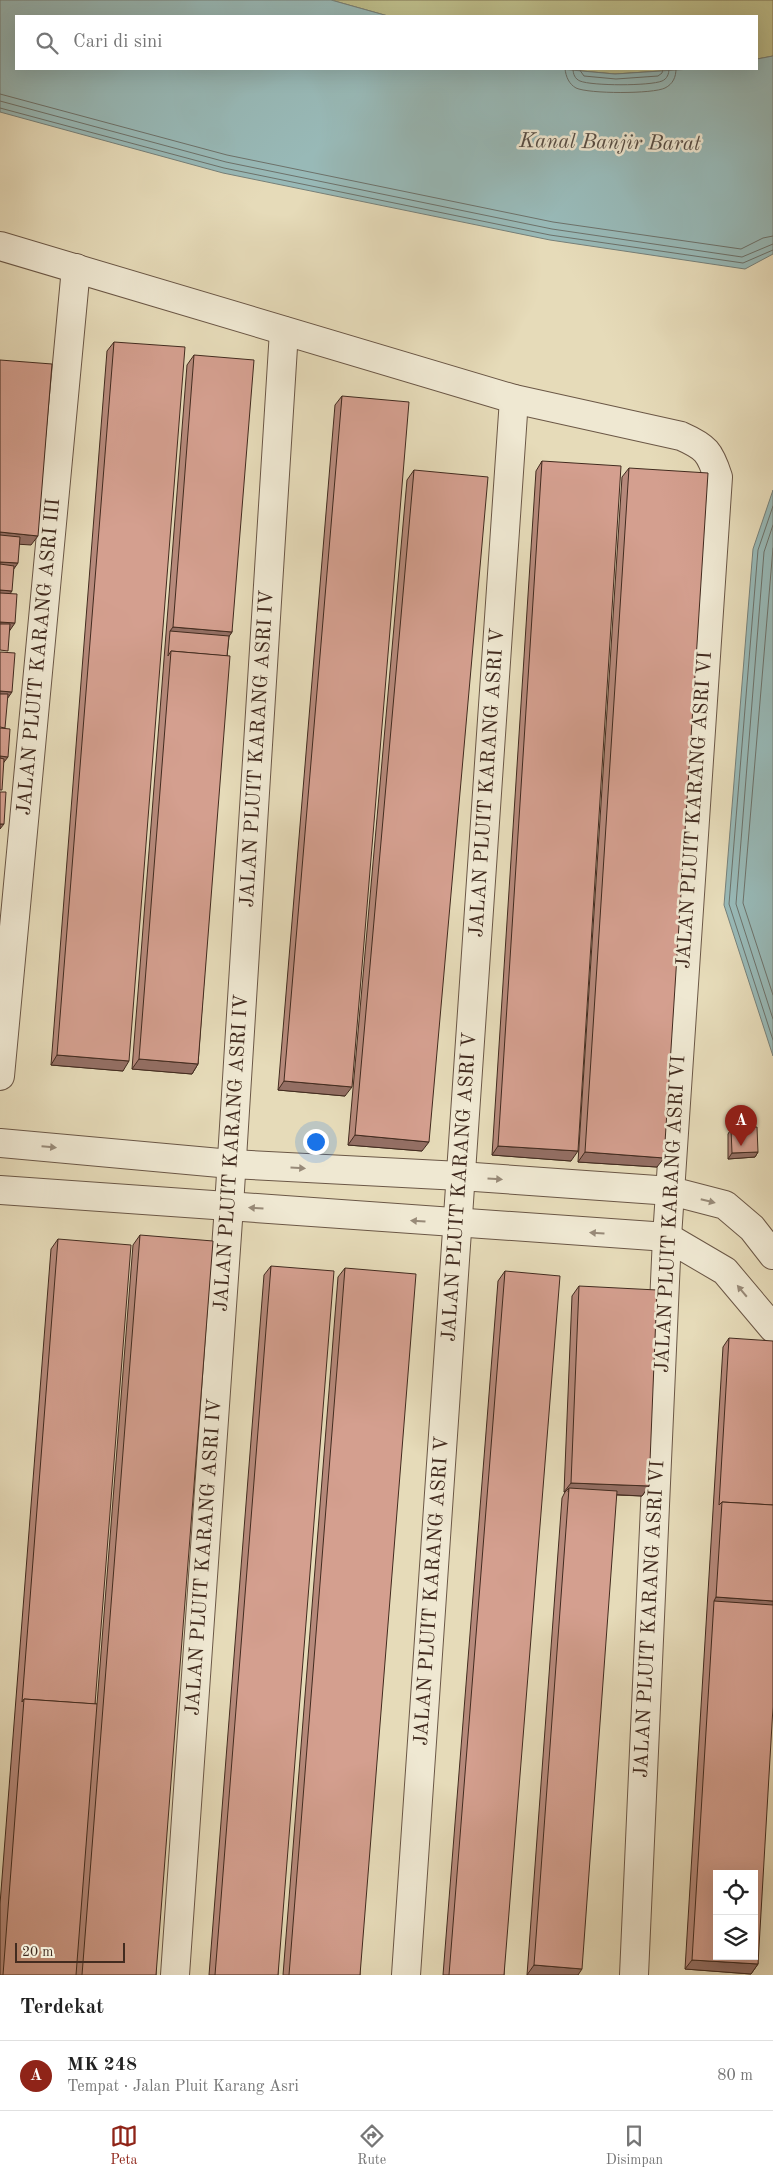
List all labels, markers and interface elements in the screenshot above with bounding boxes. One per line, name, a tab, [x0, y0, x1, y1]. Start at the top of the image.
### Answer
search box	[15, 15, 758, 70]
icon: search	[33, 29, 61, 57]
text: Cari di sini	[73, 33, 163, 52]
water label: Kanal Banjir Barat	[518, 131, 701, 155]
street label: JALAN PLUIT KARANG ASRI III	[15, 497, 64, 816]
street label: JALAN PLUIT KARANG ASRI IV	[238, 589, 278, 908]
street label: JALAN PLUIT KARANG ASRI V	[467, 627, 508, 938]
street label: JALAN PLUIT KARANG ASRI VI	[674, 651, 716, 969]
street label: JALAN PLUIT KARANG ASRI IV	[212, 994, 252, 1312]
street label: JALAN PLUIT KARANG ASRI V	[439, 1031, 481, 1342]
street label: JALAN PLUIT KARANG ASRI VI	[653, 1055, 689, 1373]
pin: A	[725, 1105, 757, 1146]
your location	[303, 1129, 329, 1155]
one-way arrow	[41, 1143, 57, 1151]
one-way arrow	[290, 1164, 306, 1172]
one-way arrow	[487, 1175, 503, 1183]
one-way arrow	[701, 1197, 716, 1205]
one-way arrow	[247, 1204, 263, 1212]
one-way arrow	[409, 1217, 425, 1225]
one-way arrow	[589, 1228, 605, 1236]
one-way arrow	[736, 1284, 747, 1297]
street label: JALAN PLUIT KARANG ASRI IV	[183, 1398, 225, 1716]
street label: JALAN PLUIT KARANG ASRI V	[412, 1436, 453, 1746]
street label: JALAN PLUIT KARANG ASRI VI	[632, 1460, 668, 1778]
map controls	[713, 1870, 758, 1960]
button: locate	[713, 1870, 758, 1915]
button: layers	[713, 1915, 758, 1960]
scale bar	[15, 1940, 125, 1963]
text: 20 m	[22, 1945, 53, 1959]
text: Terdekat	[20, 1997, 104, 2018]
text: MK 248	[67, 2056, 137, 2075]
text: A	[30, 2068, 42, 2084]
text: 80 m	[717, 2068, 753, 2084]
text: Tempat · Jalan Pluit Karang Asri	[67, 2079, 299, 2095]
tab: Peta	[110, 2122, 138, 2169]
tab: Rute	[357, 2122, 386, 2169]
tab: Disimpan	[606, 2122, 663, 2169]

